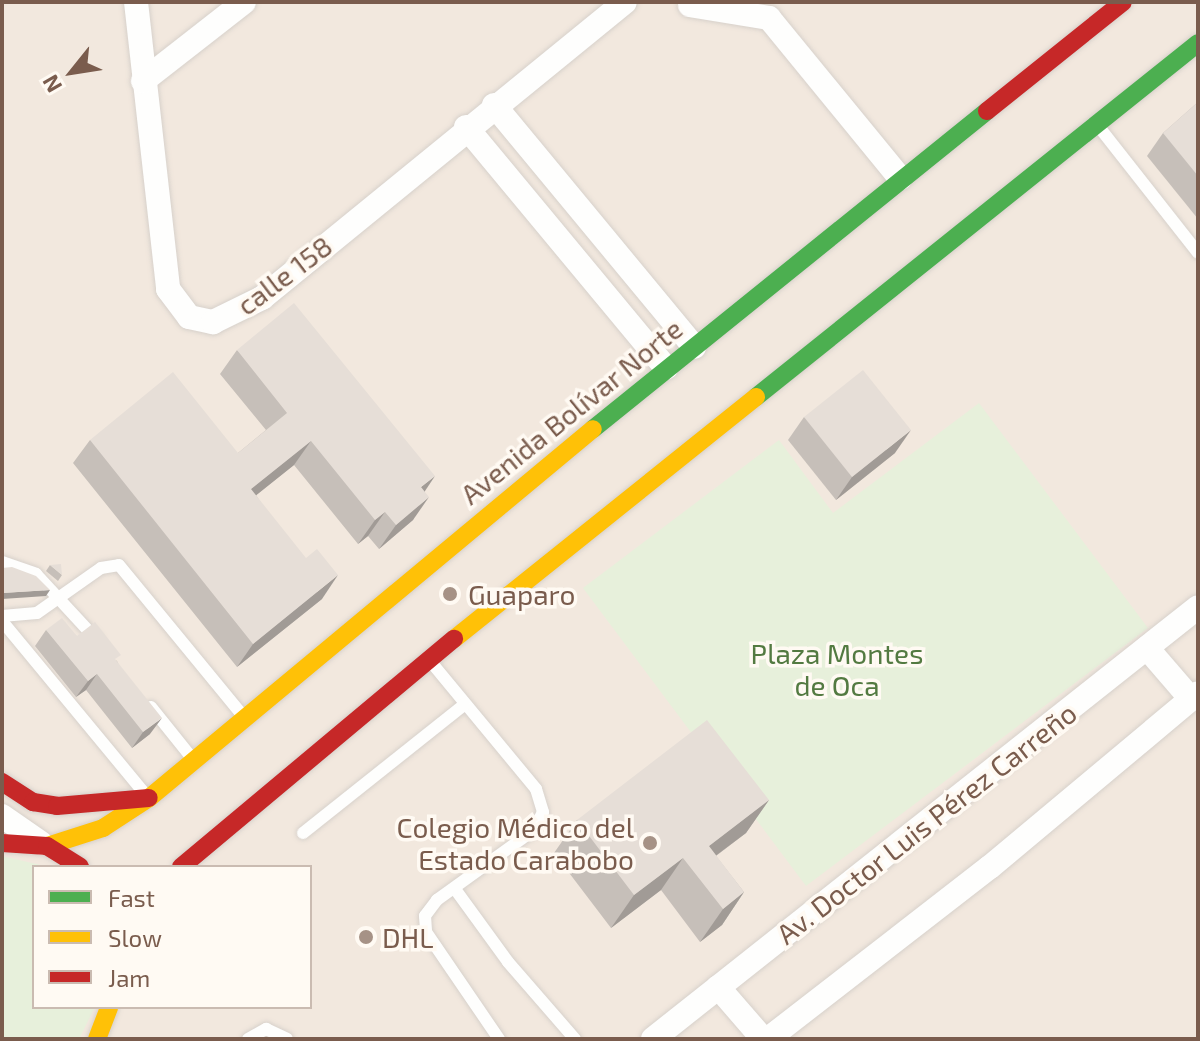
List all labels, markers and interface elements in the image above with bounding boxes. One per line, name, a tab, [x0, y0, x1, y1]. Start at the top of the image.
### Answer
north arrow	[32, 32, 112, 112]
text: N	[36, 71, 66, 97]
street label: calle 158	[230, 228, 338, 322]
street label: Avenida Bolívar Norte	[453, 311, 689, 511]
place label: Guaparo	[468, 577, 575, 611]
marker: Guaparo	[439, 583, 461, 605]
park label: Plaza Montes de Oca	[751, 636, 923, 702]
street label: Av. Doctor Luis Pérez Carreño	[769, 695, 1083, 951]
place label: Colegio Médico del Estado Carabobo	[396, 810, 634, 876]
marker: Colegio Médico del Estado Carabobo	[641, 834, 659, 852]
legend	[32, 865, 312, 1009]
text: Fast	[108, 883, 155, 912]
place label: DHL	[382, 920, 434, 954]
text: Slow	[108, 923, 162, 952]
marker: DHL	[357, 928, 375, 946]
text: Jam	[108, 963, 150, 992]

